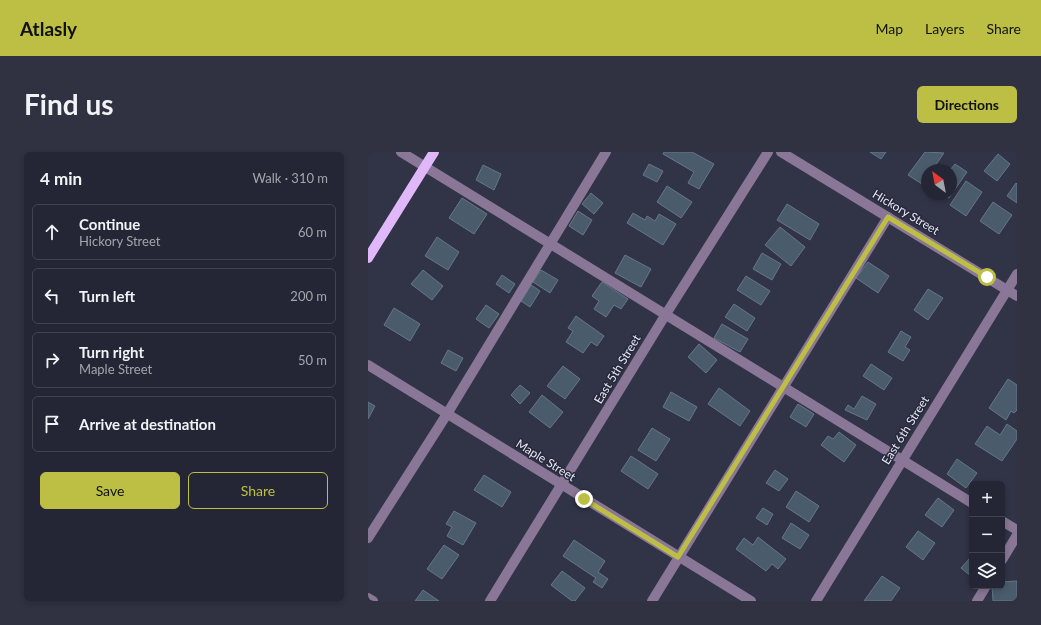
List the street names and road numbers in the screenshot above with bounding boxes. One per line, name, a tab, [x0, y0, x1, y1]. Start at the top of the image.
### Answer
street label: Hickory Street	[870, 186, 943, 238]
street label: East 5th Street	[590, 331, 644, 406]
street label: East 6th Street	[878, 392, 932, 467]
street label: Maple Street	[513, 436, 579, 485]

